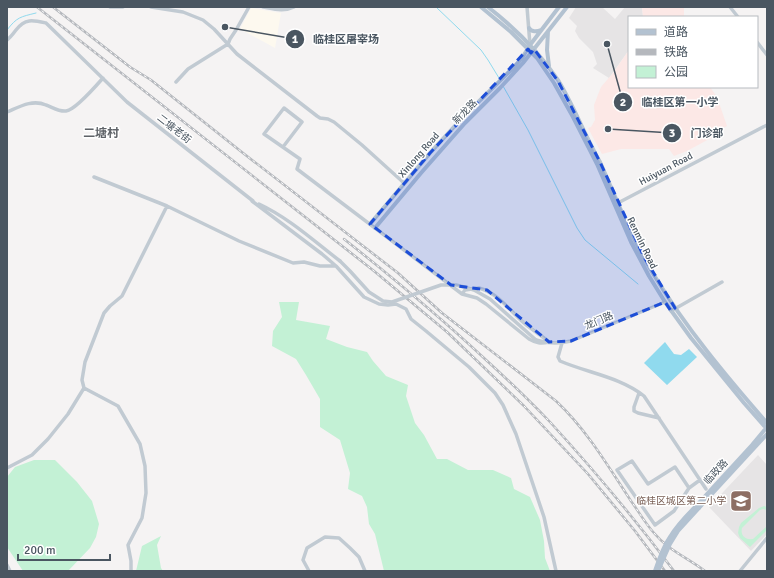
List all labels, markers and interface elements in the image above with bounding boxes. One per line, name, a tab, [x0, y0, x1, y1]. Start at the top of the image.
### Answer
legend	[628, 16, 758, 88]
text: 道路	[664, 25, 688, 40]
callout: 临桂区屠宰场	[285, 28, 387, 51]
text: 1	[292, 32, 299, 47]
text: 临桂区屠宰场	[313, 33, 379, 46]
text: 铁路	[664, 45, 688, 60]
text: 公园	[664, 65, 688, 80]
callout: 临桂区第一小学	[613, 91, 726, 114]
text: 2	[620, 95, 626, 110]
text: 临桂区第一小学	[642, 96, 719, 109]
street label: 新龙路	[450, 97, 480, 127]
street label: 二塘老街	[155, 112, 193, 146]
callout: 门诊部	[662, 121, 731, 144]
district label: 二塘村	[83, 126, 119, 141]
text: 3	[669, 126, 675, 141]
text: 门诊部	[691, 127, 724, 140]
street label: Xinlong Road	[396, 130, 442, 180]
street label: Huiyuan Road	[637, 150, 695, 188]
street label: Renmin Road	[624, 215, 660, 271]
street label: 龙门路	[583, 310, 615, 332]
street label: 临政路	[701, 457, 731, 487]
school or university icon: 临桂区城区第二小学	[728, 488, 754, 514]
place label: 临桂区城区第二小学	[636, 495, 726, 507]
scale bar	[18, 536, 110, 562]
text: 200 m	[24, 543, 56, 558]

